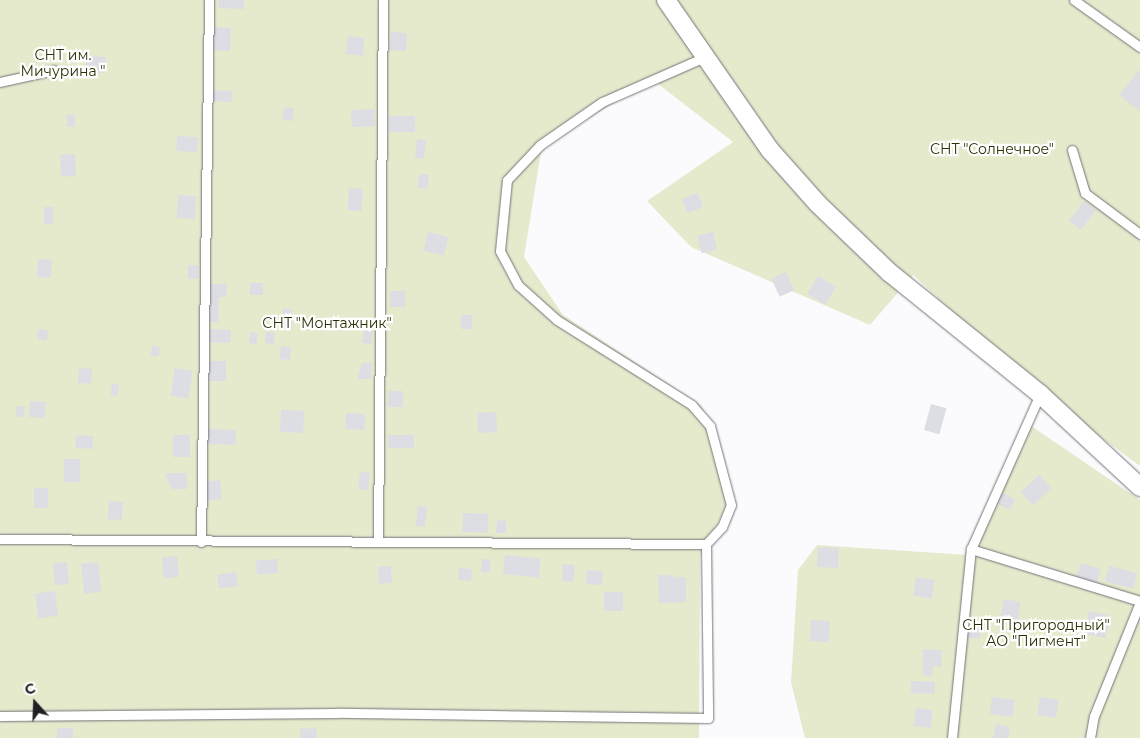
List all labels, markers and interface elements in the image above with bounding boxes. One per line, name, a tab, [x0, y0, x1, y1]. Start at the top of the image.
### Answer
park label: СНТ им. Мичурина "	[20, 47, 106, 80]
park label: СНТ "Солнечное"	[930, 141, 1054, 157]
park label: СНТ "Монтажник"	[262, 315, 392, 331]
park label: СНТ "Пригородный" АО "Пигмент"	[962, 617, 1110, 650]
north arrow	[10, 678, 60, 728]
text: С	[22, 679, 38, 699]

